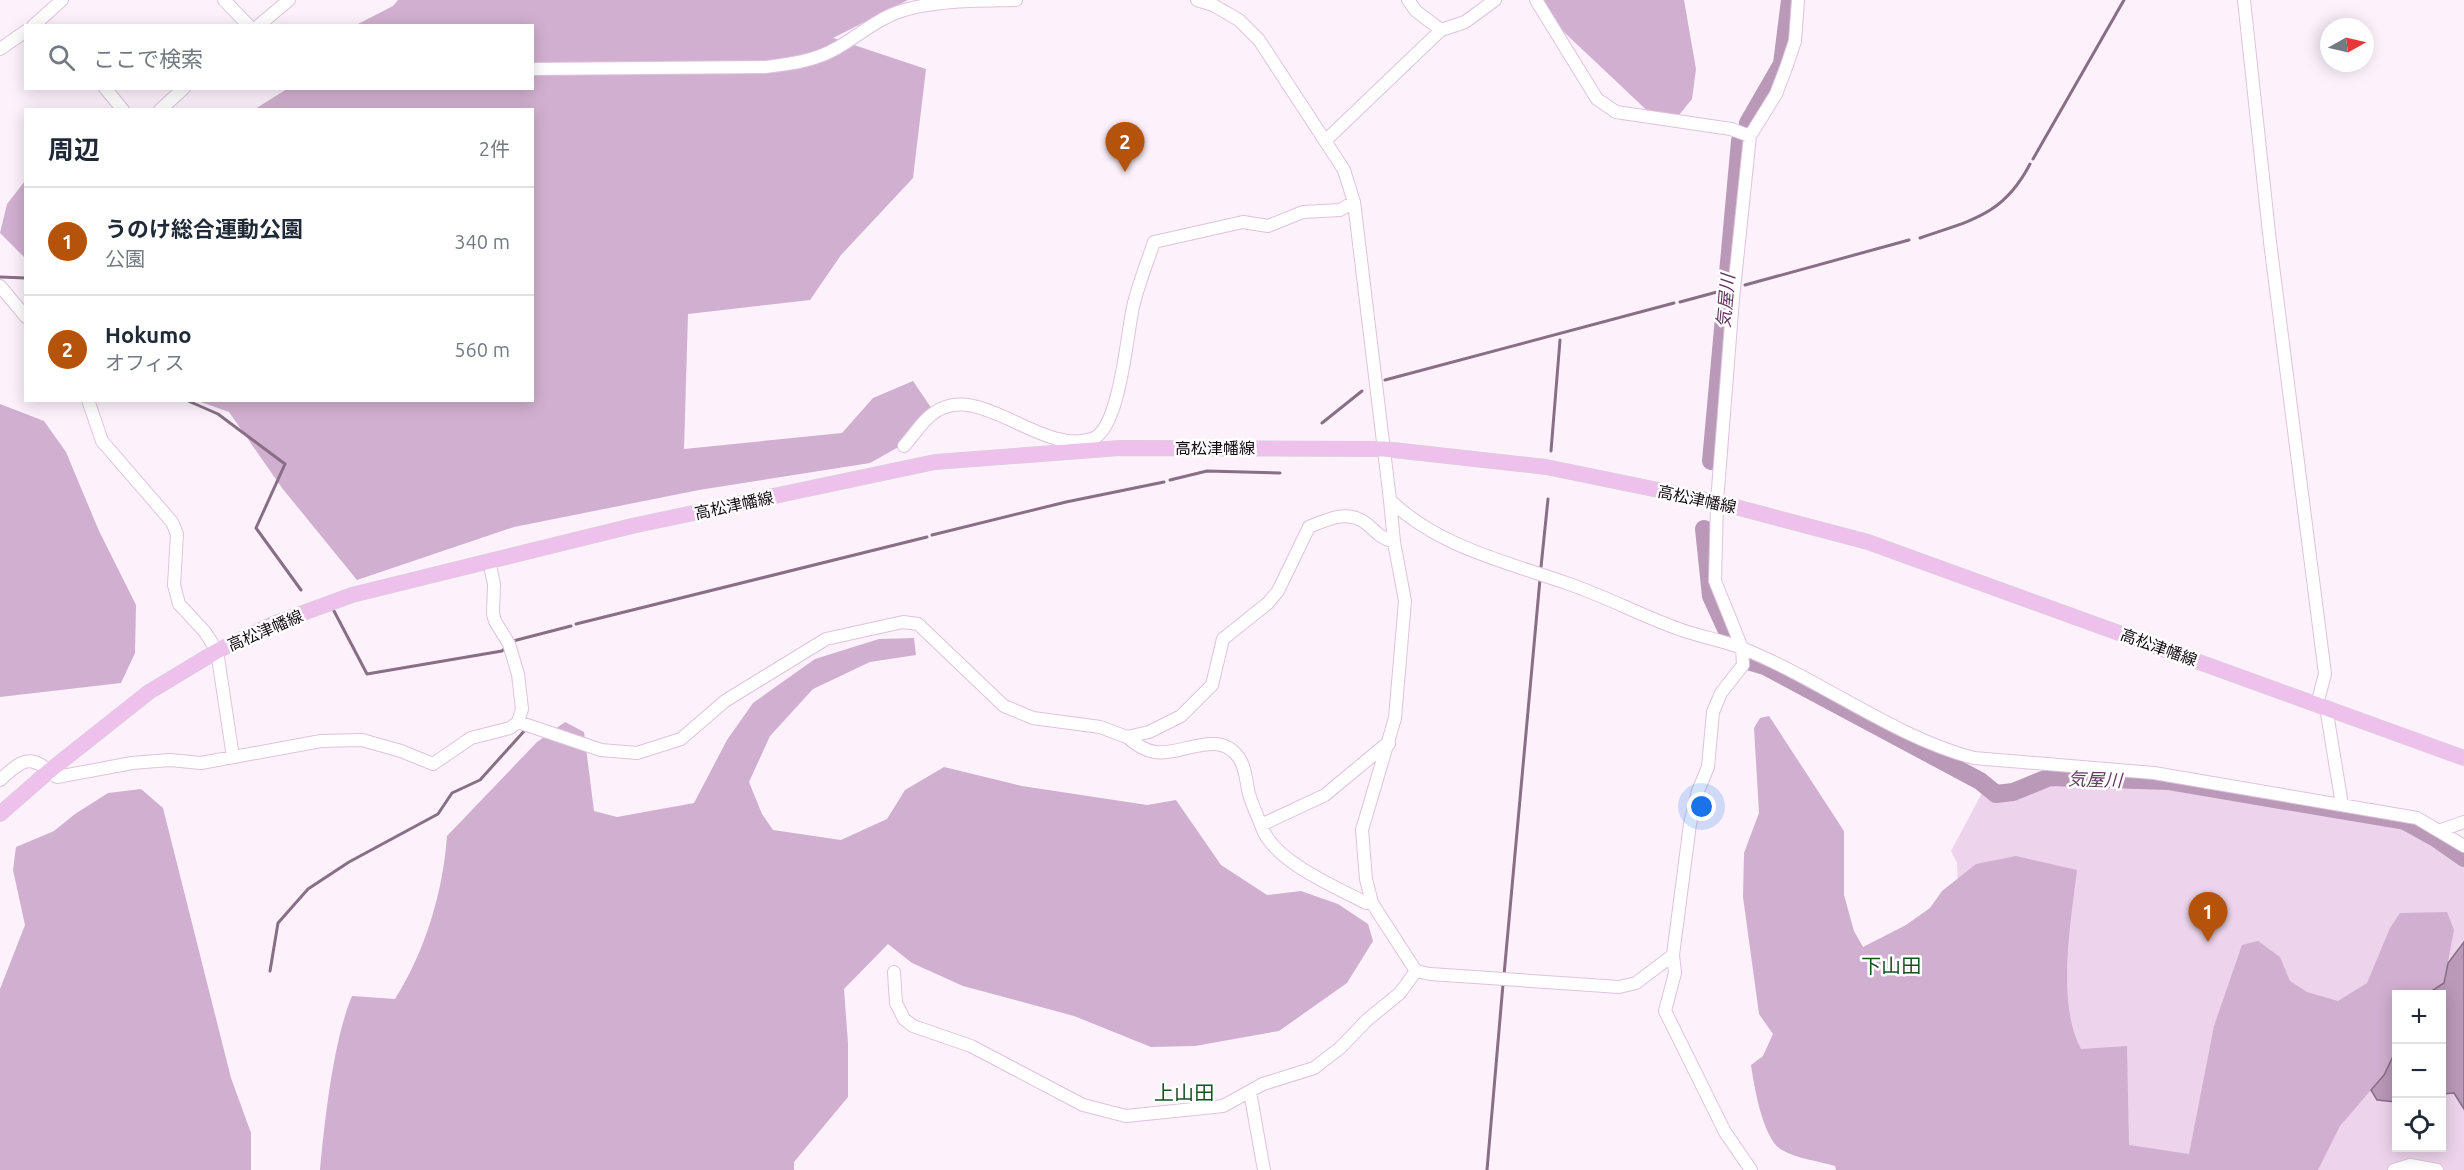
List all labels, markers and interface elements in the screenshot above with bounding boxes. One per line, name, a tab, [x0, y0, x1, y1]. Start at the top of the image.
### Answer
north arrow	[2320, 18, 2374, 72]
search box	[24, 24, 534, 90]
icon: search	[45, 41, 78, 74]
text: ここで検索	[93, 46, 203, 71]
pin: 2	[1106, 122, 1144, 172]
text: 周辺	[48, 135, 100, 164]
text: 2件	[479, 137, 510, 160]
text: うのけ総合運動公園	[105, 216, 303, 241]
text: 1	[62, 230, 73, 253]
text: 340 m	[454, 230, 510, 253]
text: 公園	[105, 247, 145, 270]
water label: 気屋川	[1713, 271, 1737, 329]
text: Hokumo	[105, 322, 191, 347]
text: 2	[62, 338, 73, 361]
text: 560 m	[454, 338, 510, 361]
text: オフィス	[105, 351, 185, 374]
street label: 高松津幡線	[1175, 439, 1255, 457]
street label: 高松津幡線	[1656, 482, 1738, 516]
street label: 高松津幡線	[693, 488, 775, 522]
street label: 高松津幡線	[225, 606, 305, 654]
street label: 高松津幡線	[2118, 625, 2200, 669]
water label: 気屋川	[2068, 768, 2124, 790]
your location	[1687, 792, 1716, 821]
pin: 1	[2188, 892, 2228, 942]
district label: 下山田	[1861, 954, 1921, 977]
map controls	[2392, 990, 2446, 1152]
button: +	[2392, 990, 2446, 1044]
button: −	[2392, 1044, 2446, 1098]
district label: 上山田	[1154, 1081, 1214, 1104]
button: locate	[2392, 1098, 2446, 1152]

